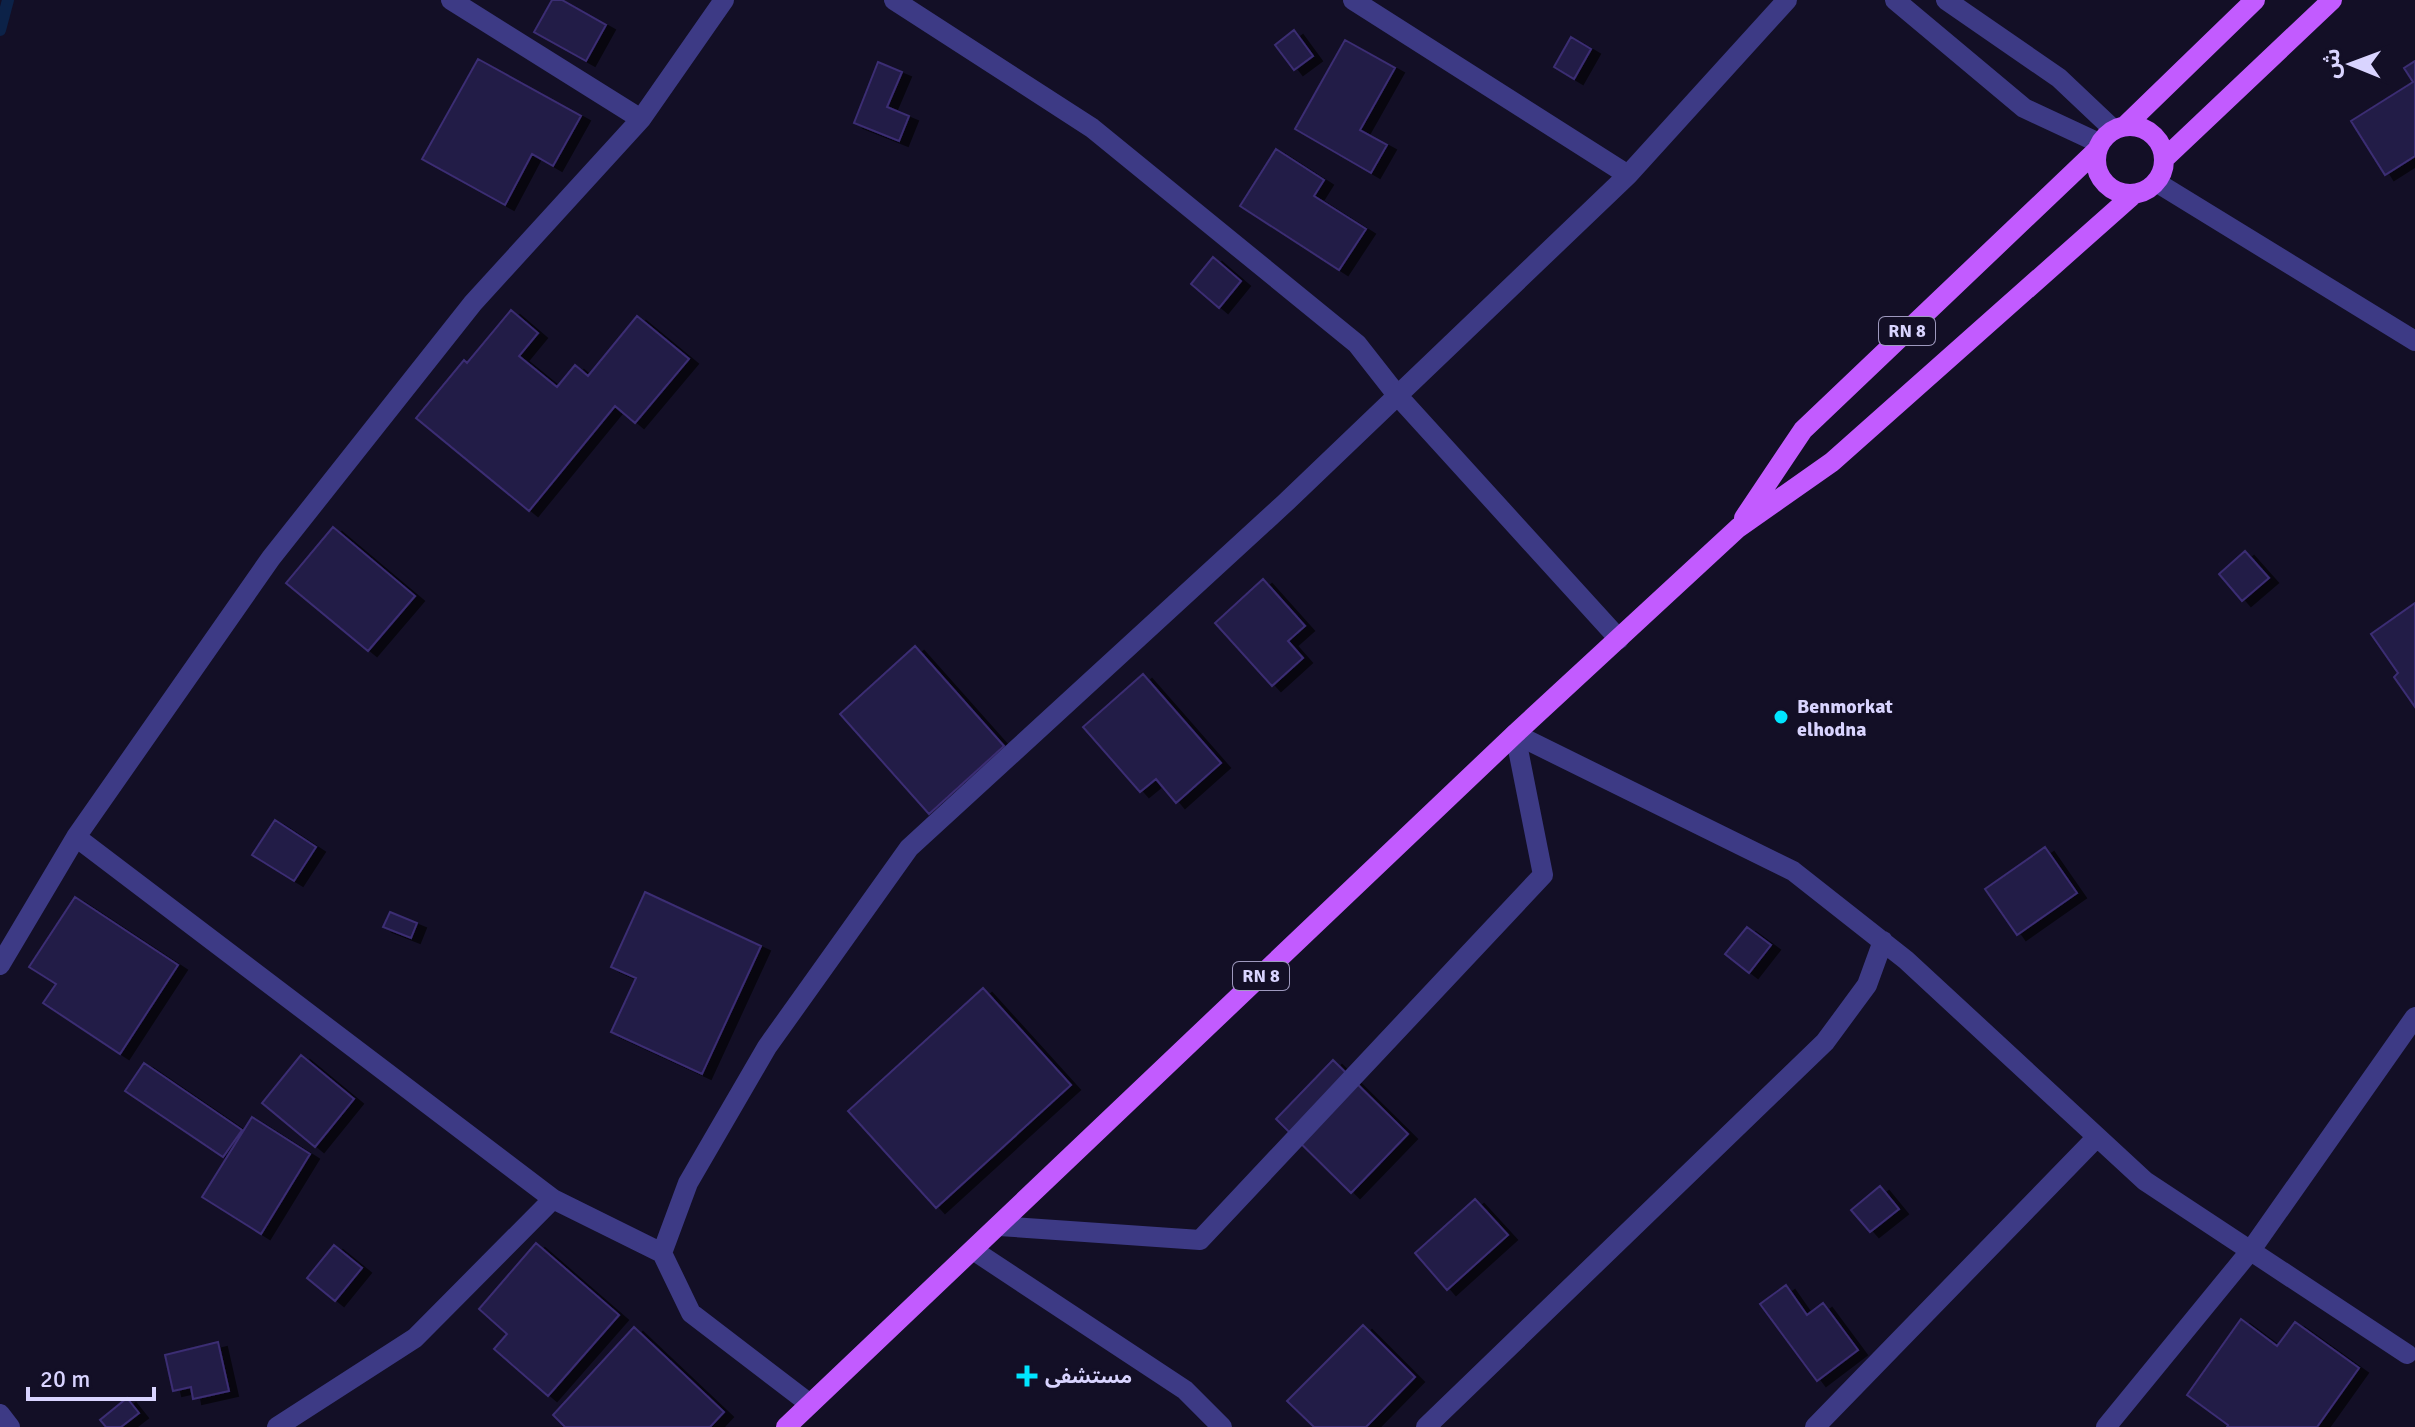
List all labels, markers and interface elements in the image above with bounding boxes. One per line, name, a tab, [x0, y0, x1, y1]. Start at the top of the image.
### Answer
north arrow	[2311, 24, 2391, 104]
text: ش	[2318, 48, 2345, 79]
road number: RN 8	[1879, 317, 1935, 345]
place label: Benmorkat elhodna	[1797, 694, 1893, 742]
marker: Benmorkat elhodna	[1772, 708, 1790, 726]
road number: RN 8	[1233, 962, 1289, 990]
scale bar	[28, 1351, 154, 1401]
text: 20 m	[40, 1364, 90, 1394]
place label: مستشفى	[1045, 1364, 1132, 1389]
marker: مستشفى	[1016, 1365, 1038, 1387]

